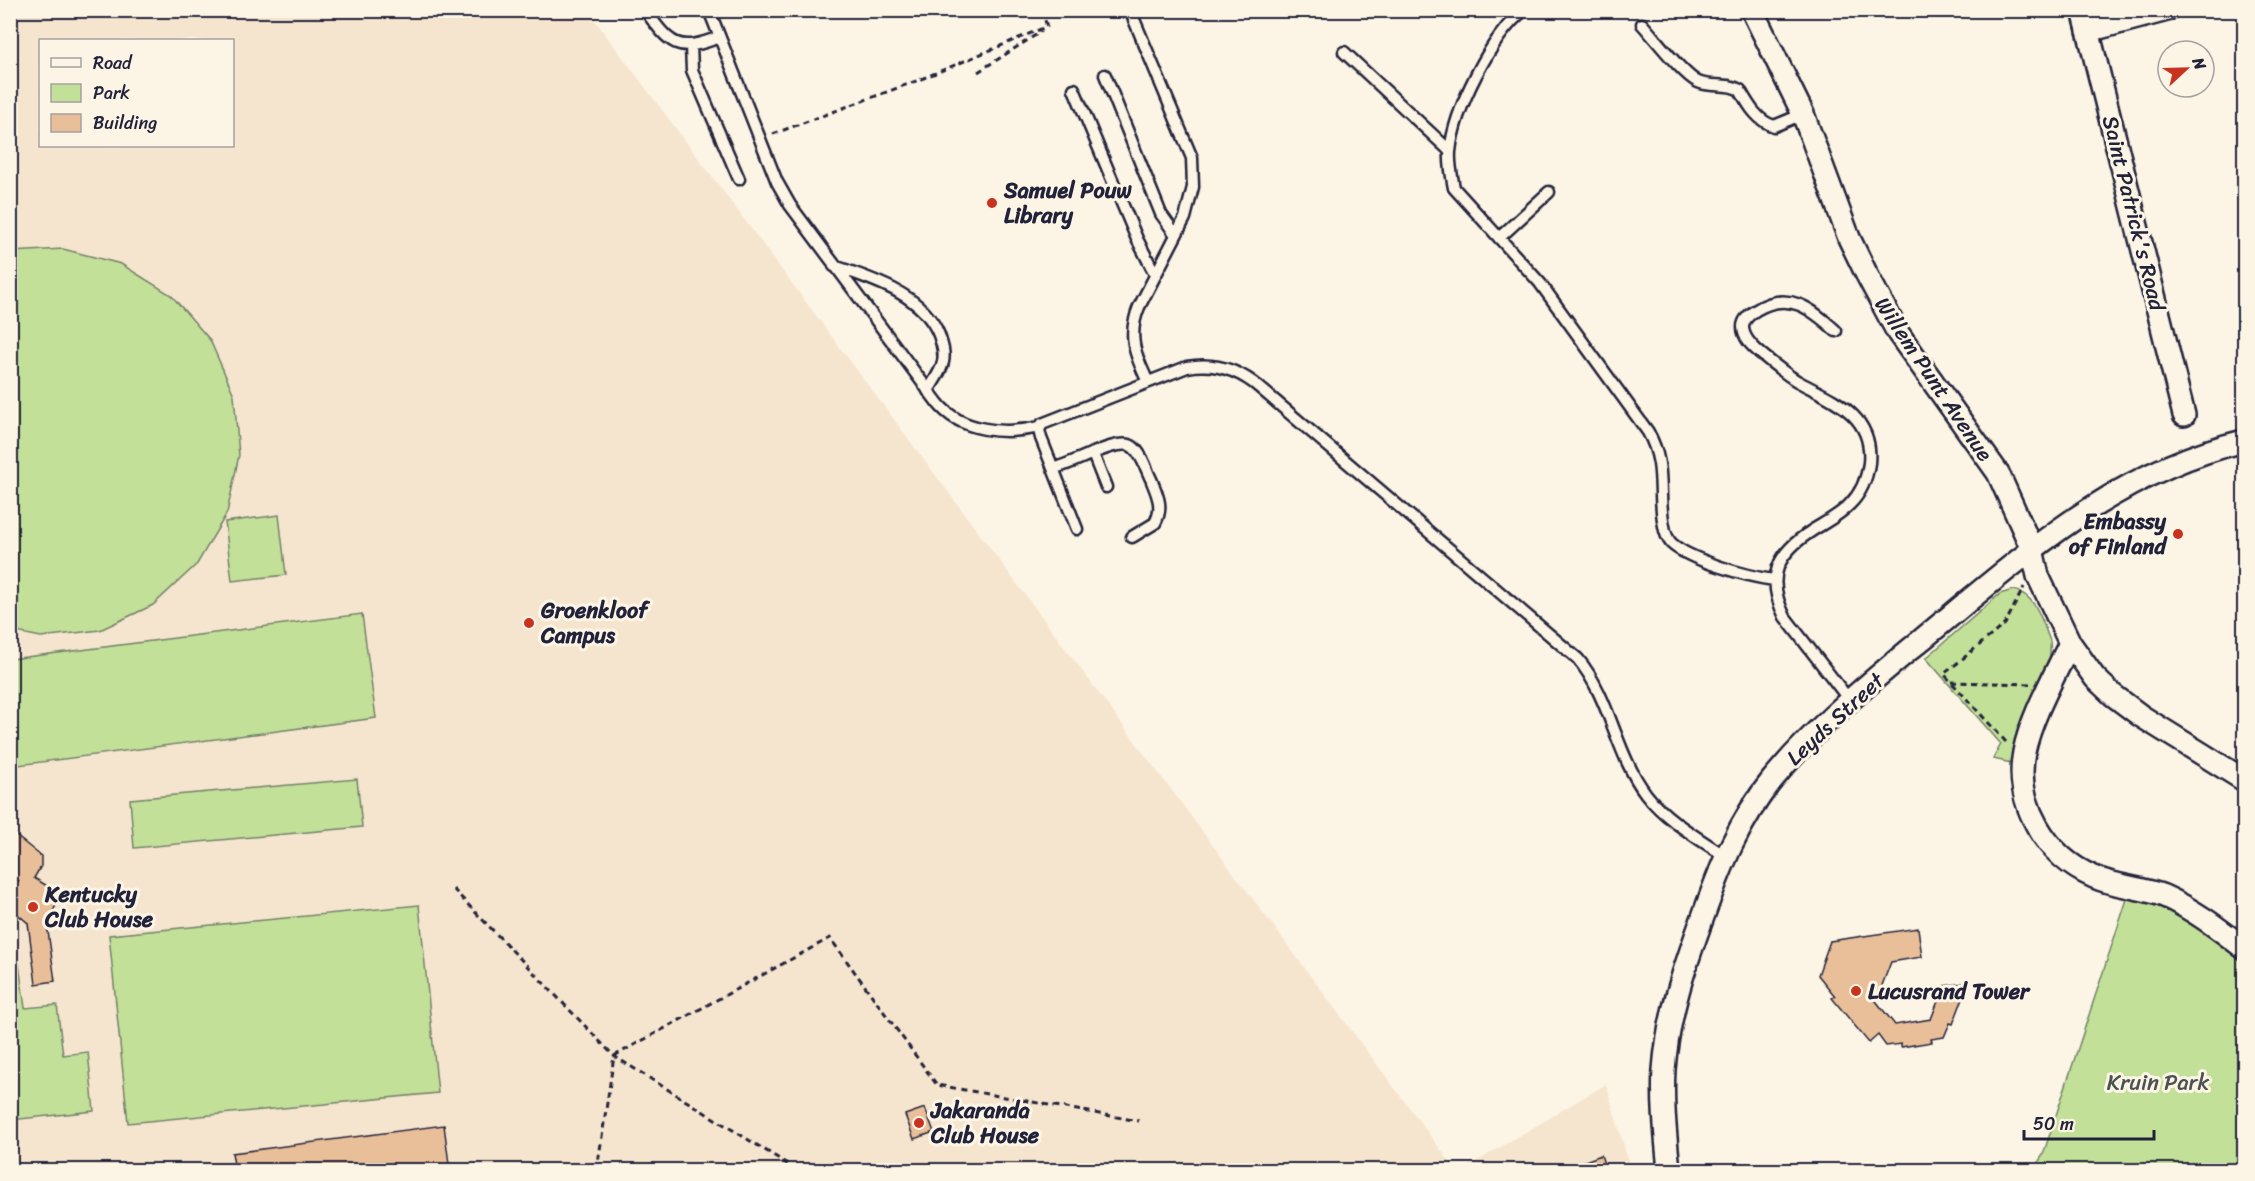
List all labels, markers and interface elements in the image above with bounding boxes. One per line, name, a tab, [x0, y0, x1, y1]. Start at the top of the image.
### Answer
legend	[39, 39, 234, 147]
north arrow	[2156, 39, 2216, 99]
text: Road	[93, 47, 133, 79]
text: N	[2184, 52, 2215, 75]
text: Park	[93, 77, 130, 109]
text: Building	[93, 107, 157, 139]
street label: Saint Patrick's Road	[2091, 111, 2177, 316]
place label: Samuel Pouw Library	[1003, 171, 1132, 235]
marker: Samuel Pouw Library	[985, 196, 999, 210]
street label: Willem Punt Avenue	[1864, 288, 2004, 470]
place label: Embassy of Finland	[2069, 502, 2168, 566]
marker: Embassy of Finland	[2171, 527, 2185, 541]
place label: Groenkloof Campus	[540, 591, 651, 655]
marker: Groenkloof Campus	[522, 616, 536, 630]
street label: Leyds Street	[1777, 662, 1894, 775]
place label: Kentucky Club House	[44, 875, 154, 939]
marker: Kentucky Club House	[26, 900, 40, 914]
place label: Lucusrand Tower	[1868, 972, 2031, 1011]
marker: Lucusrand Tower	[1849, 984, 1863, 998]
park label: Kruin Park	[2107, 1063, 2210, 1102]
place label: Jakaranda Club House	[929, 1091, 1040, 1155]
scale bar	[2024, 1103, 2154, 1141]
text: 50 m	[2033, 1108, 2074, 1140]
marker: Jakaranda Club House	[912, 1116, 926, 1130]

